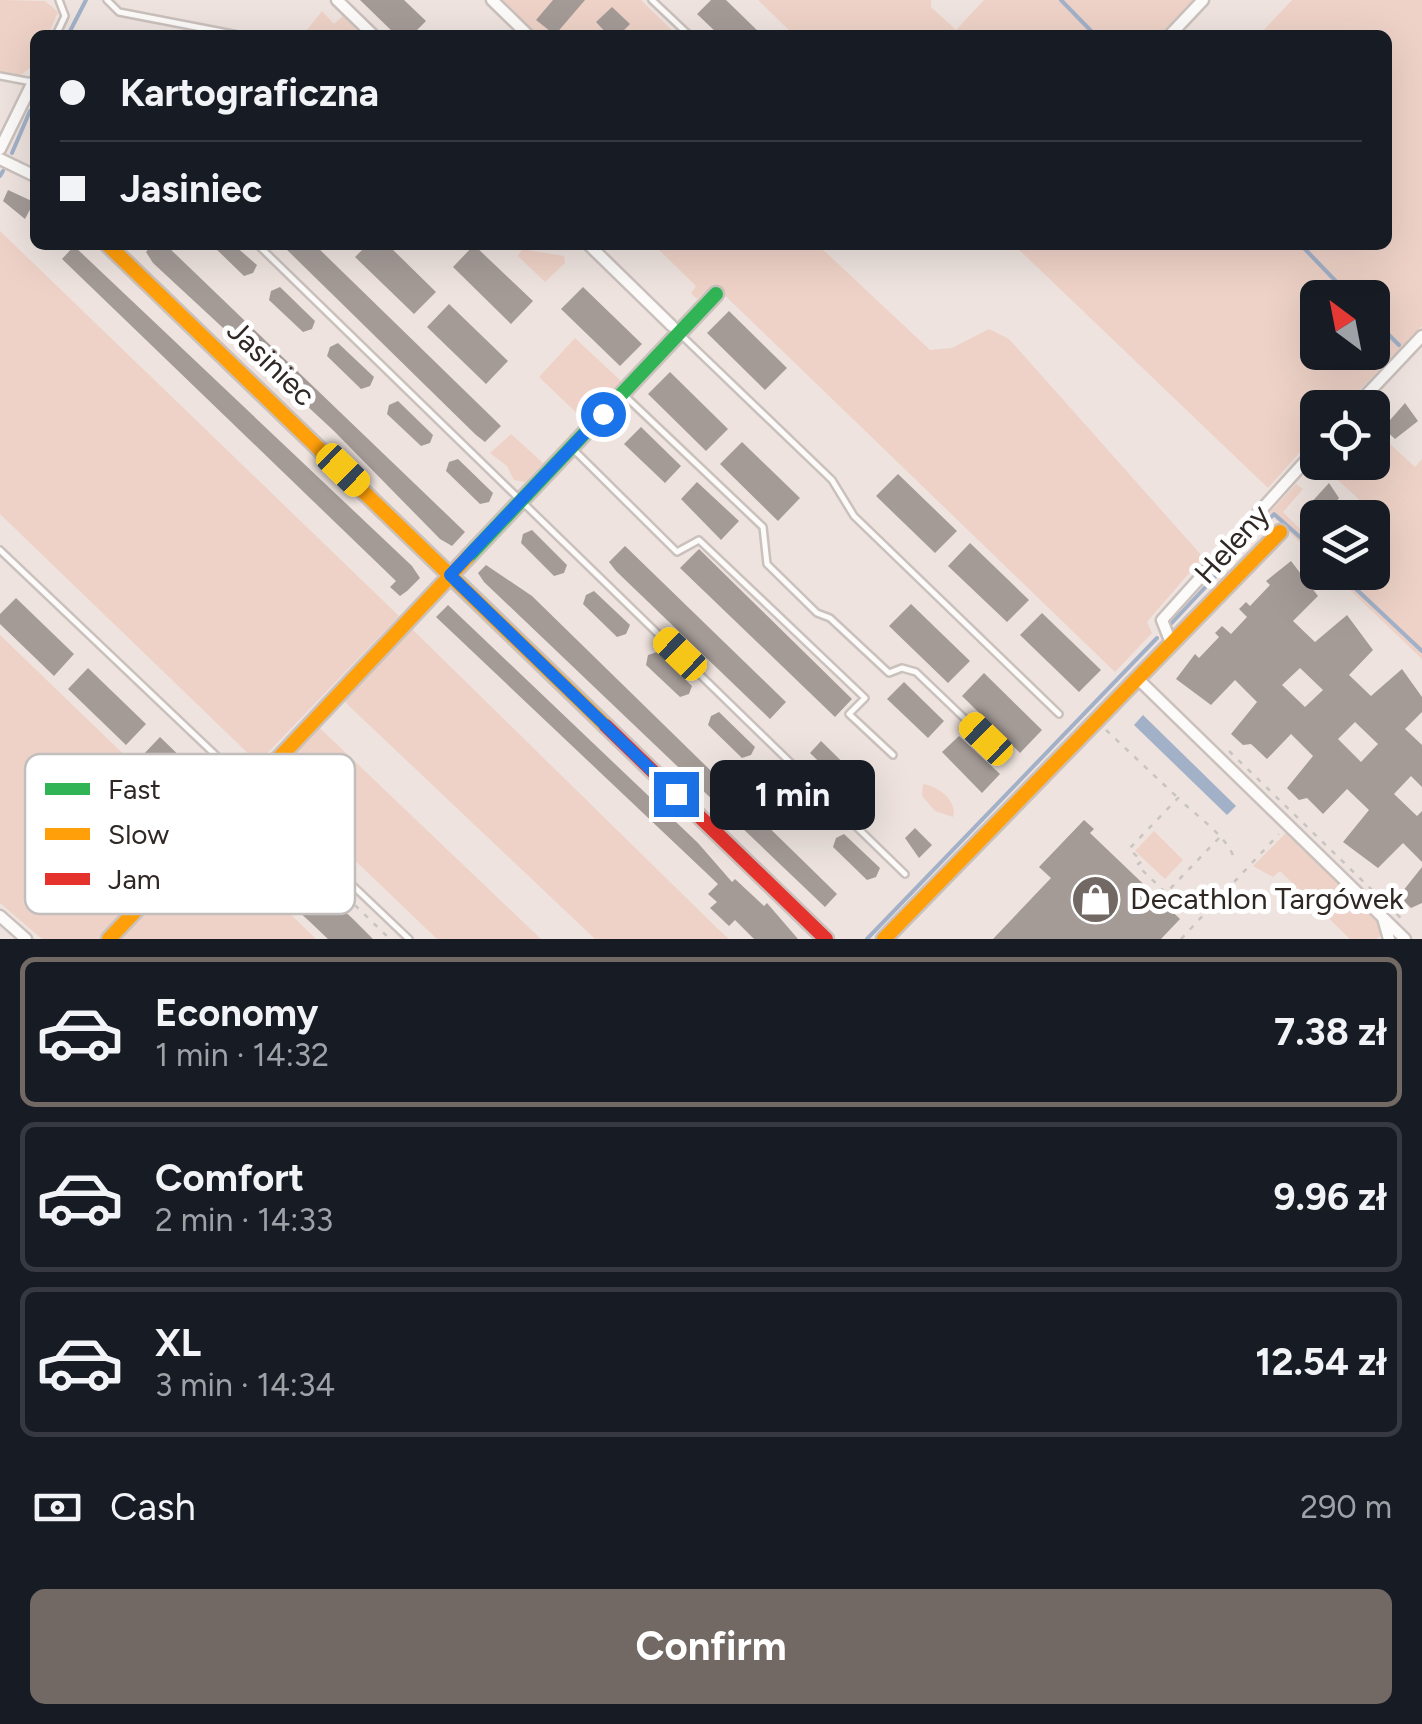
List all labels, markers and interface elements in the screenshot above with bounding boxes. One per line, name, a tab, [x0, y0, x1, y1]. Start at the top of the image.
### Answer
text: Kartograficzna	[120, 70, 379, 116]
text: Jasiniec	[120, 166, 262, 212]
north arrow	[1300, 280, 1390, 370]
map controls	[1300, 280, 1390, 590]
street label: Jasiniec	[220, 312, 323, 413]
button: locate	[1300, 390, 1390, 480]
route start	[581, 392, 626, 437]
car	[311, 438, 375, 502]
street label: Heleny	[1186, 496, 1277, 591]
button: layers	[1300, 500, 1390, 590]
car	[648, 622, 712, 686]
car	[954, 707, 1018, 771]
legend	[25, 754, 355, 914]
callout: 1 min	[711, 759, 876, 829]
text: Fast	[108, 772, 161, 806]
route end	[654, 772, 699, 817]
text: 1 min	[755, 776, 830, 814]
text: Slow	[108, 817, 169, 851]
text: Jam	[108, 862, 161, 896]
shop icon: Decathlon Targówek	[1069, 873, 1121, 925]
place label: Decathlon Targówek	[1130, 880, 1404, 917]
icon: car	[35, 987, 125, 1077]
text: Economy	[155, 990, 318, 1036]
text: 7.38 zł	[1274, 1009, 1387, 1055]
text: 1 min · 14:32	[155, 1036, 329, 1074]
icon: car	[35, 1152, 125, 1242]
text: Comfort	[155, 1155, 304, 1201]
text: 9.96 zł	[1273, 1174, 1387, 1220]
text: 2 min · 14:33	[155, 1201, 333, 1239]
icon: car	[35, 1317, 125, 1407]
text: XL	[155, 1320, 201, 1366]
text: 12.54 zł	[1255, 1339, 1387, 1385]
text: 3 min · 14:34	[155, 1366, 335, 1404]
icon: cash	[30, 1480, 85, 1535]
text: Cash	[110, 1484, 196, 1530]
text: 290 m	[1300, 1488, 1392, 1526]
button: Confirm	[30, 1589, 1392, 1704]

